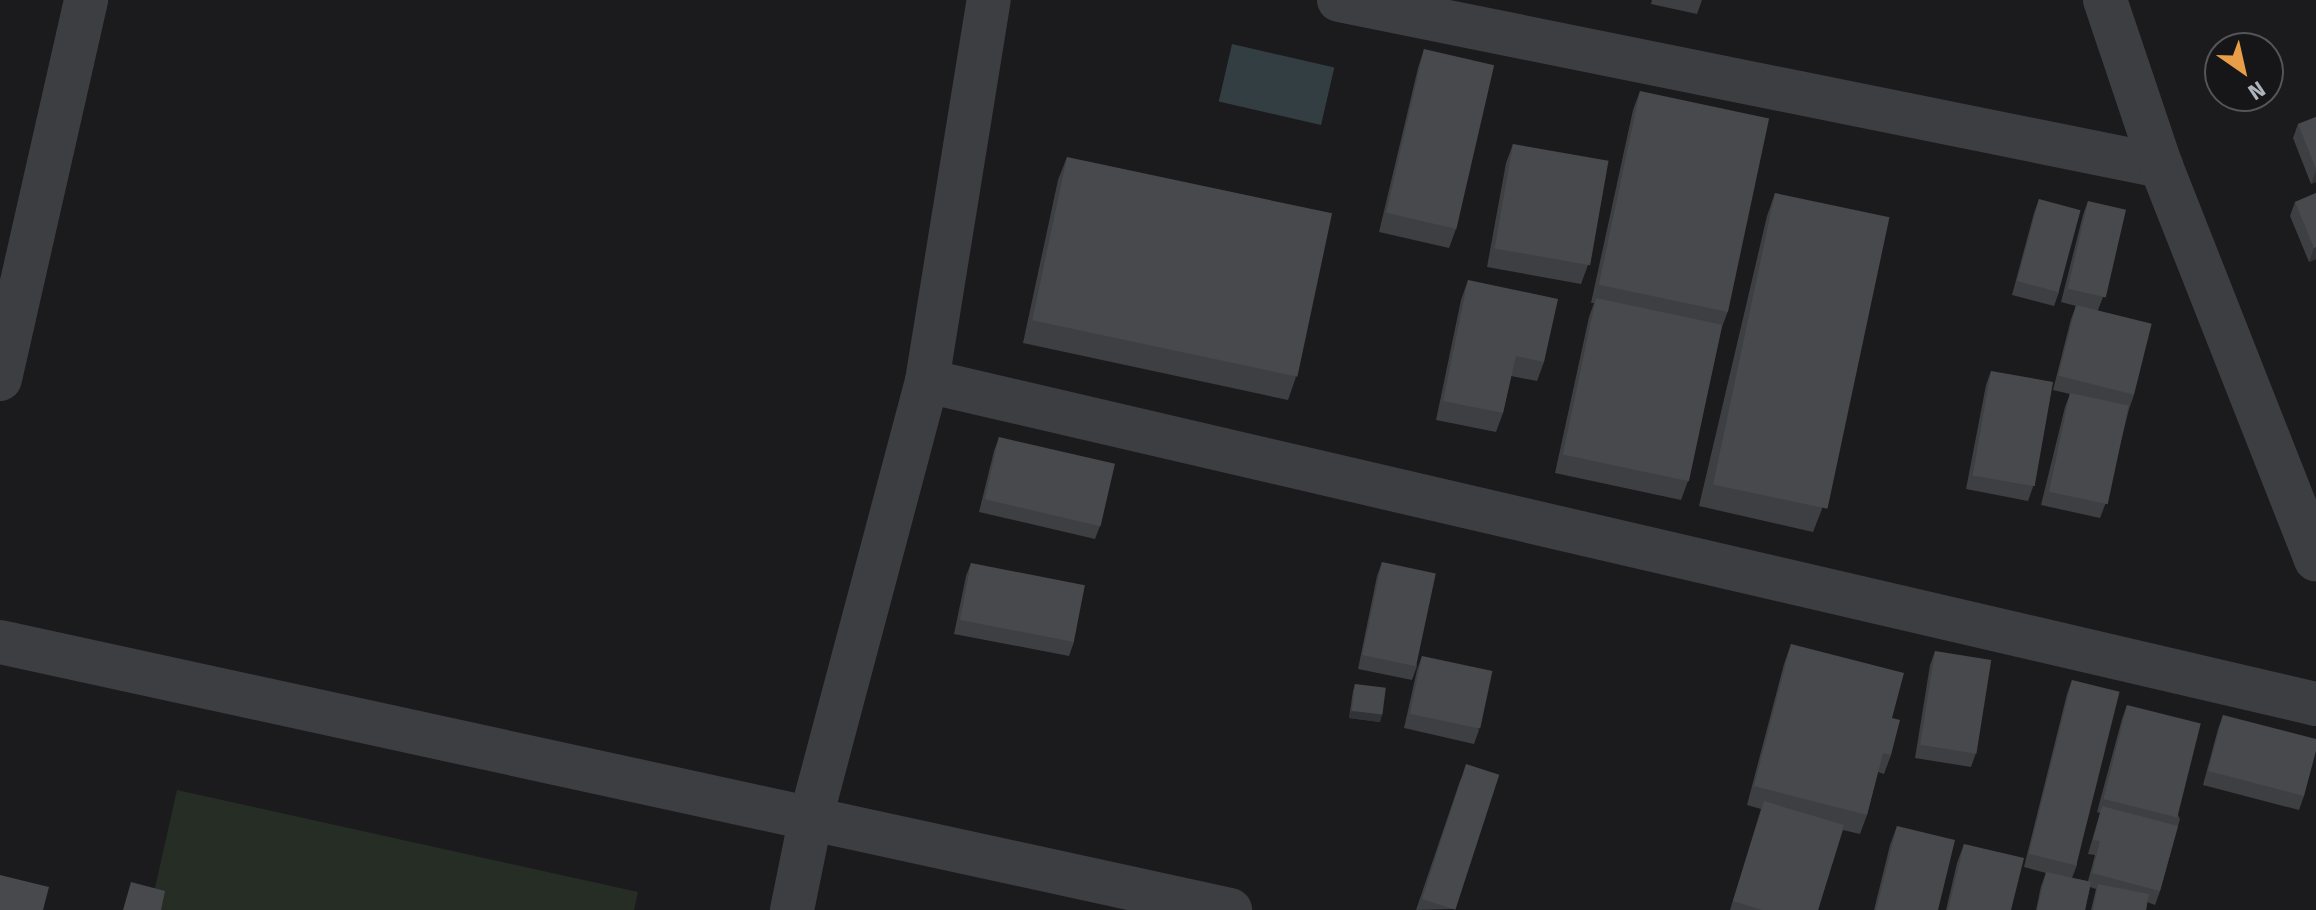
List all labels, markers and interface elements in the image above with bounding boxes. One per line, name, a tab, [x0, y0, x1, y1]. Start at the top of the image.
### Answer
north arrow	[2204, 32, 2284, 112]
text: N	[2243, 75, 2270, 106]

